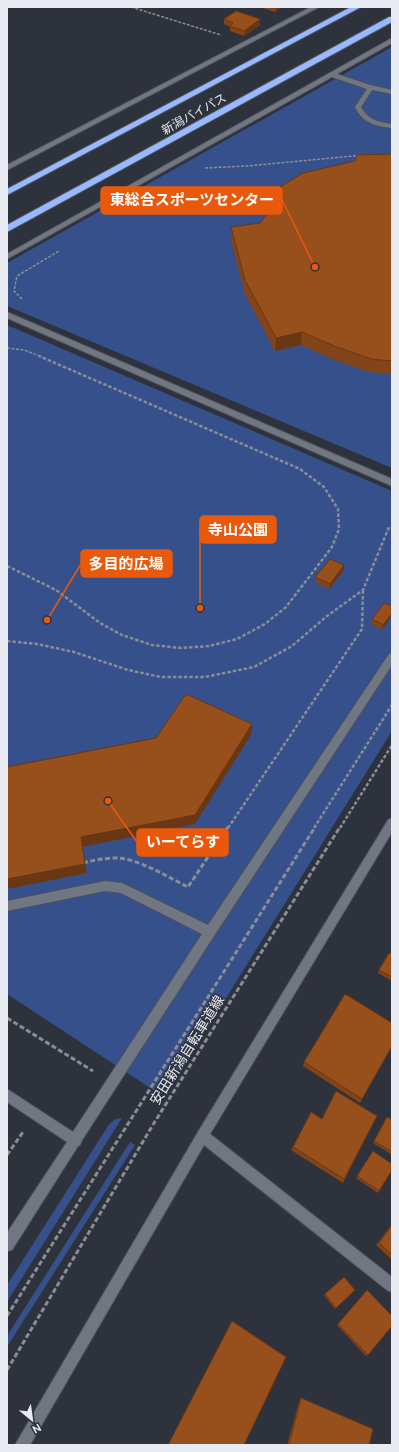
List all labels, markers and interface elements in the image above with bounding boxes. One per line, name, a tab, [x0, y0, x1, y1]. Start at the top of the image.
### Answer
street label: 新潟バイパス	[159, 90, 228, 137]
callout: 東総合スポーツセンター	[101, 187, 282, 214]
text: 東総合スポーツセンター	[110, 191, 274, 208]
callout: 寺山公園	[200, 516, 276, 543]
text: 寺山公園	[208, 521, 268, 538]
callout: 多目的広場	[81, 550, 172, 577]
text: 多目的広場	[88, 555, 164, 572]
callout: いーてらす	[137, 829, 228, 856]
text: いーてらす	[146, 833, 220, 850]
street label: 安田新潟自転車道線	[147, 992, 227, 1108]
north arrow	[12, 1400, 52, 1440]
text: N	[30, 1422, 43, 1436]

